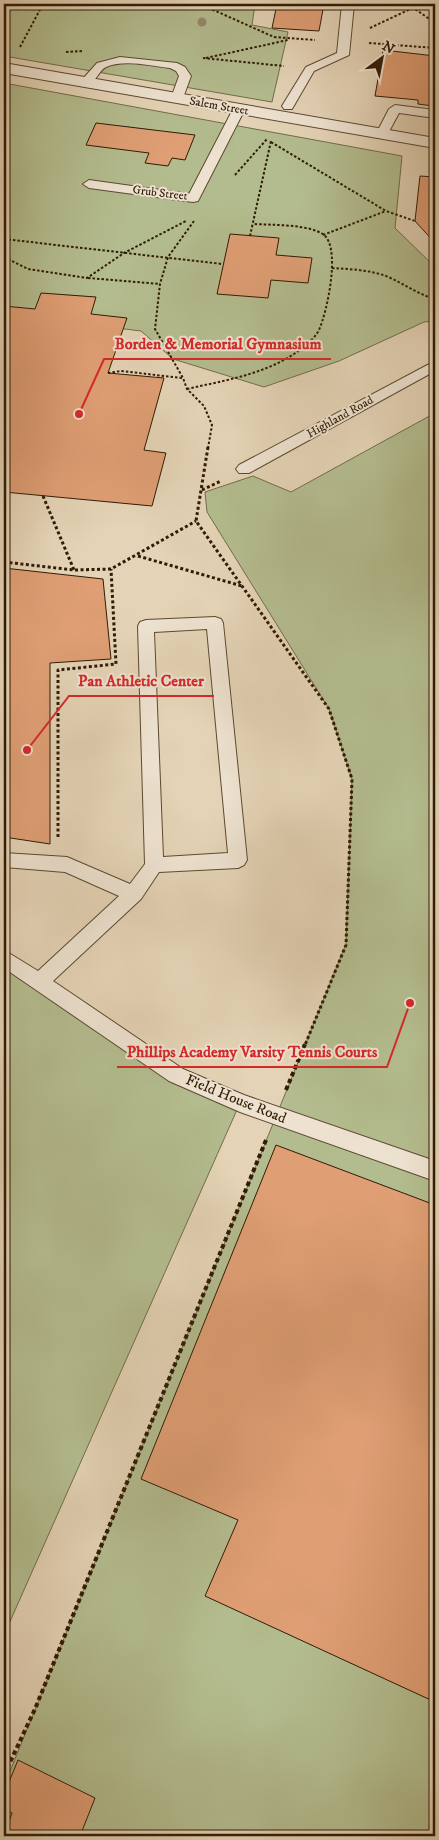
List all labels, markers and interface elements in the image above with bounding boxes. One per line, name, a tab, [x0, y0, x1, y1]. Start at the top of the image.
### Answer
north arrow	[356, 32, 406, 82]
text: N	[379, 37, 398, 59]
street label: Salem Street	[188, 93, 250, 119]
street label: Grub Street	[132, 182, 188, 204]
callout: Borden & Memorial Gymnasium	[104, 328, 331, 359]
text: Borden & Memorial Gymnasium	[115, 334, 321, 354]
street label: Highland Road	[304, 393, 376, 441]
callout: Pan Athletic Center	[69, 665, 214, 696]
text: Pan Athletic Center	[78, 671, 205, 691]
callout: Phillips Academy Varsity Tennis Courts	[117, 1036, 387, 1067]
text: Phillips Academy Varsity Tennis Courts	[127, 1042, 378, 1062]
street label: Field House Road	[183, 1070, 290, 1128]

